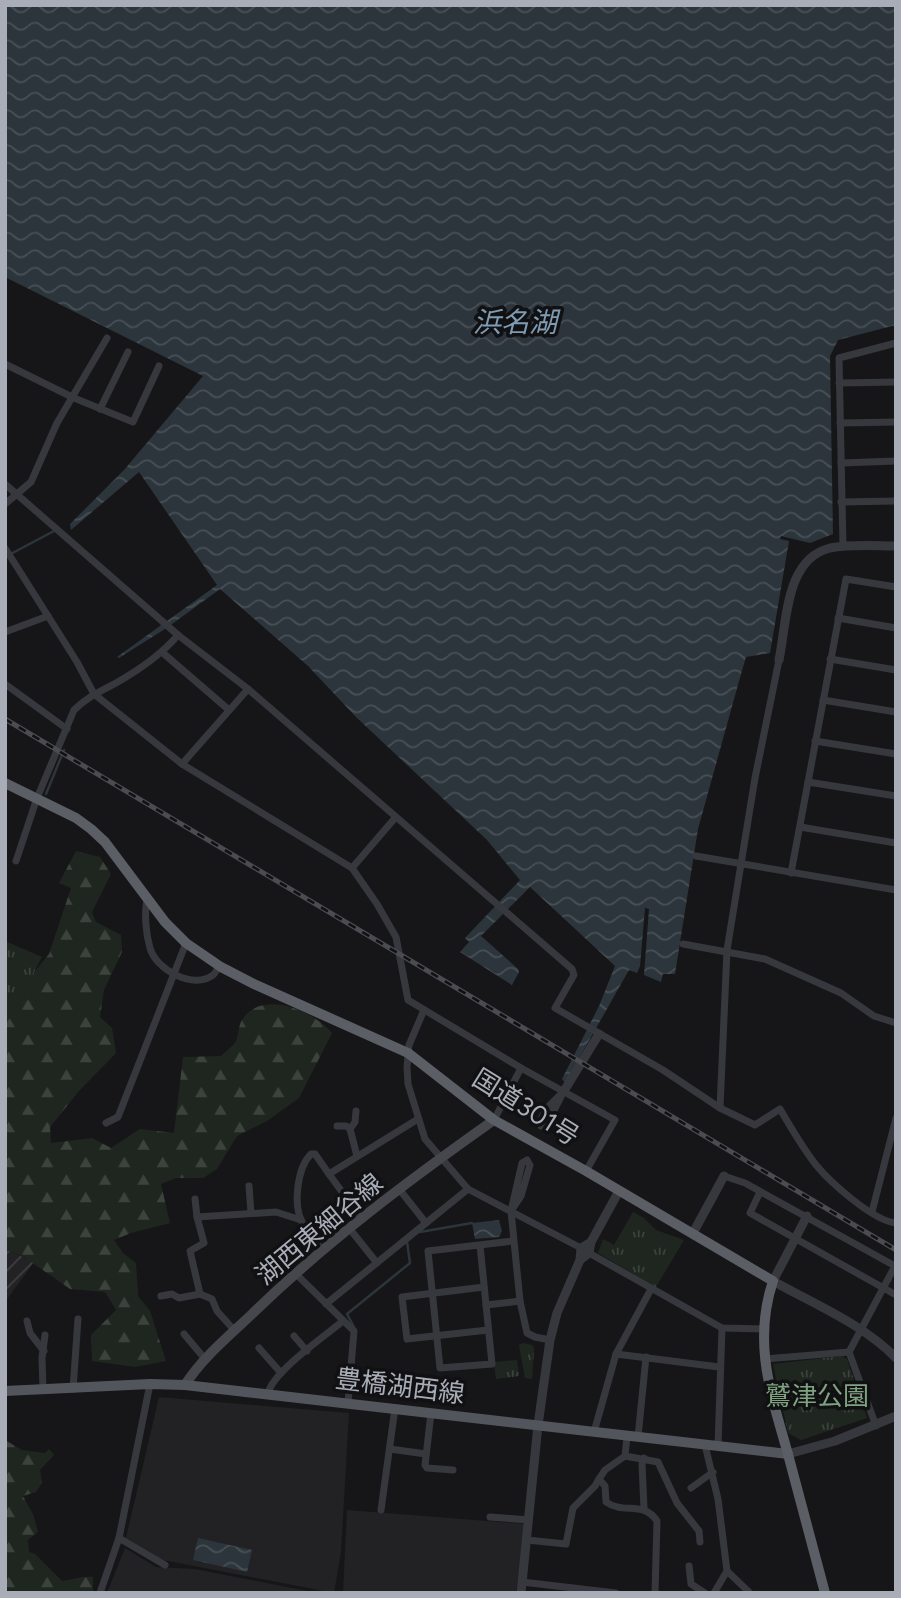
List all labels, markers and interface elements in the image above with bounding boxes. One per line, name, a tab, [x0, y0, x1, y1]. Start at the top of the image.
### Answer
water label: 浜名湖	[473, 305, 561, 339]
street label: 国道301号	[467, 1062, 585, 1152]
street label: 湖西東細谷線	[249, 1167, 389, 1291]
street label: 豊橋湖西線	[334, 1362, 466, 1410]
park label: 鷲津公園	[765, 1380, 869, 1412]

